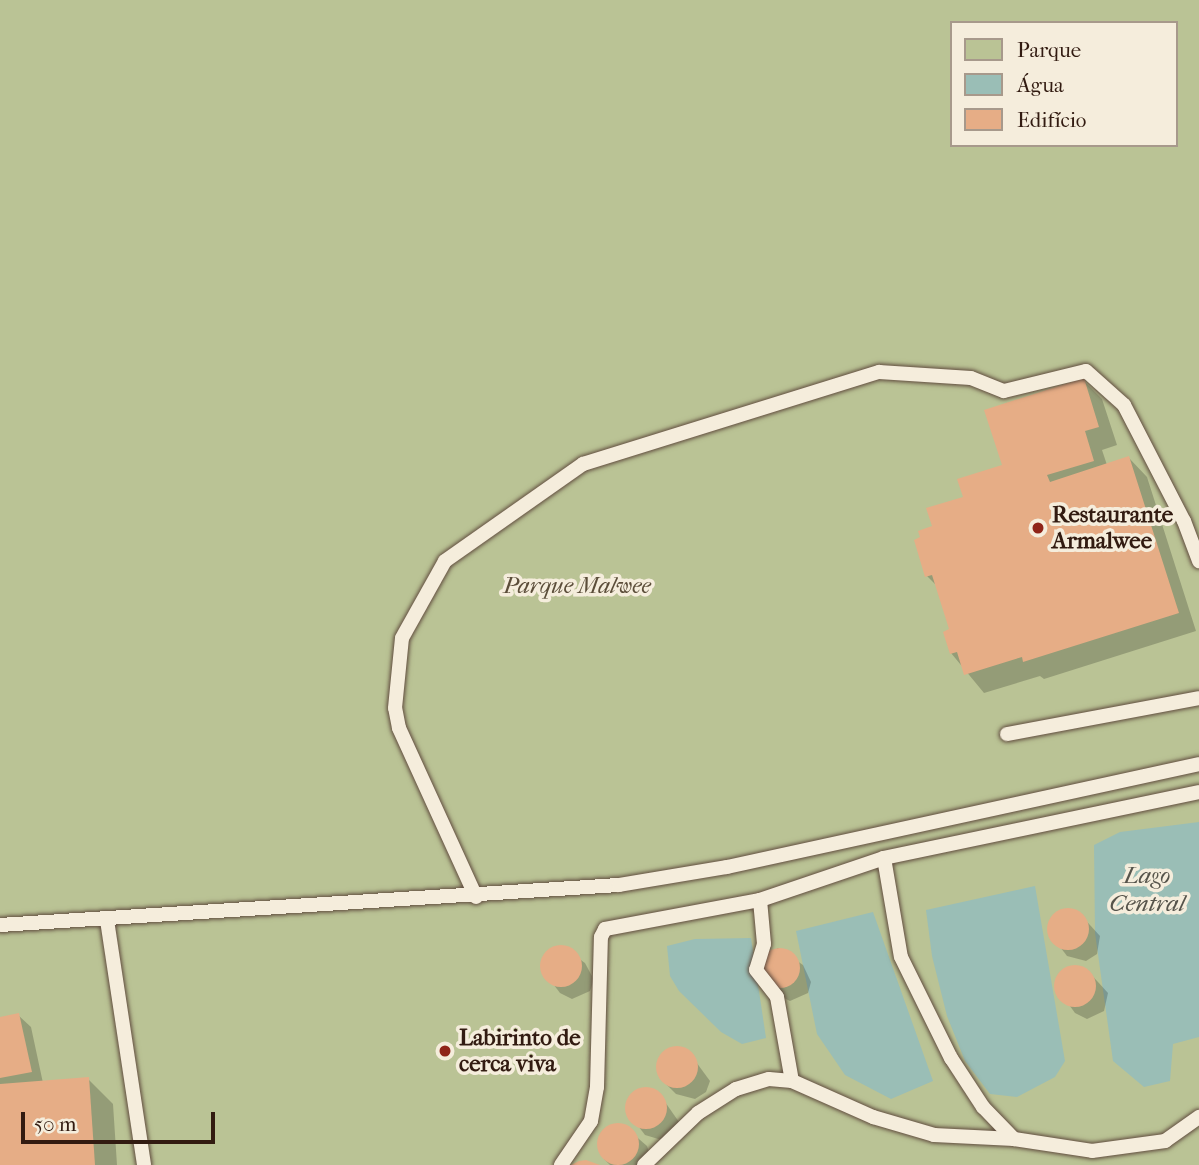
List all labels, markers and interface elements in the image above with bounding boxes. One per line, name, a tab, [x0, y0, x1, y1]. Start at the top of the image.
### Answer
legend	[950, 21, 1178, 147]
text: Parque	[1017, 38, 1081, 62]
text: Água	[1017, 73, 1064, 97]
text: Edifício	[1017, 108, 1086, 132]
place label: Restaurante Armalwee	[1052, 501, 1173, 555]
marker: Restaurante Armalwee	[1030, 520, 1046, 536]
park label: Parque Malwee	[503, 572, 651, 600]
water label: Lago Central	[1109, 862, 1185, 918]
place label: Labirinto de cerca viva	[459, 1024, 581, 1078]
marker: Labirinto de cerca viva	[437, 1043, 453, 1059]
scale bar	[24, 1098, 219, 1142]
text: 50 m	[34, 1112, 77, 1136]

